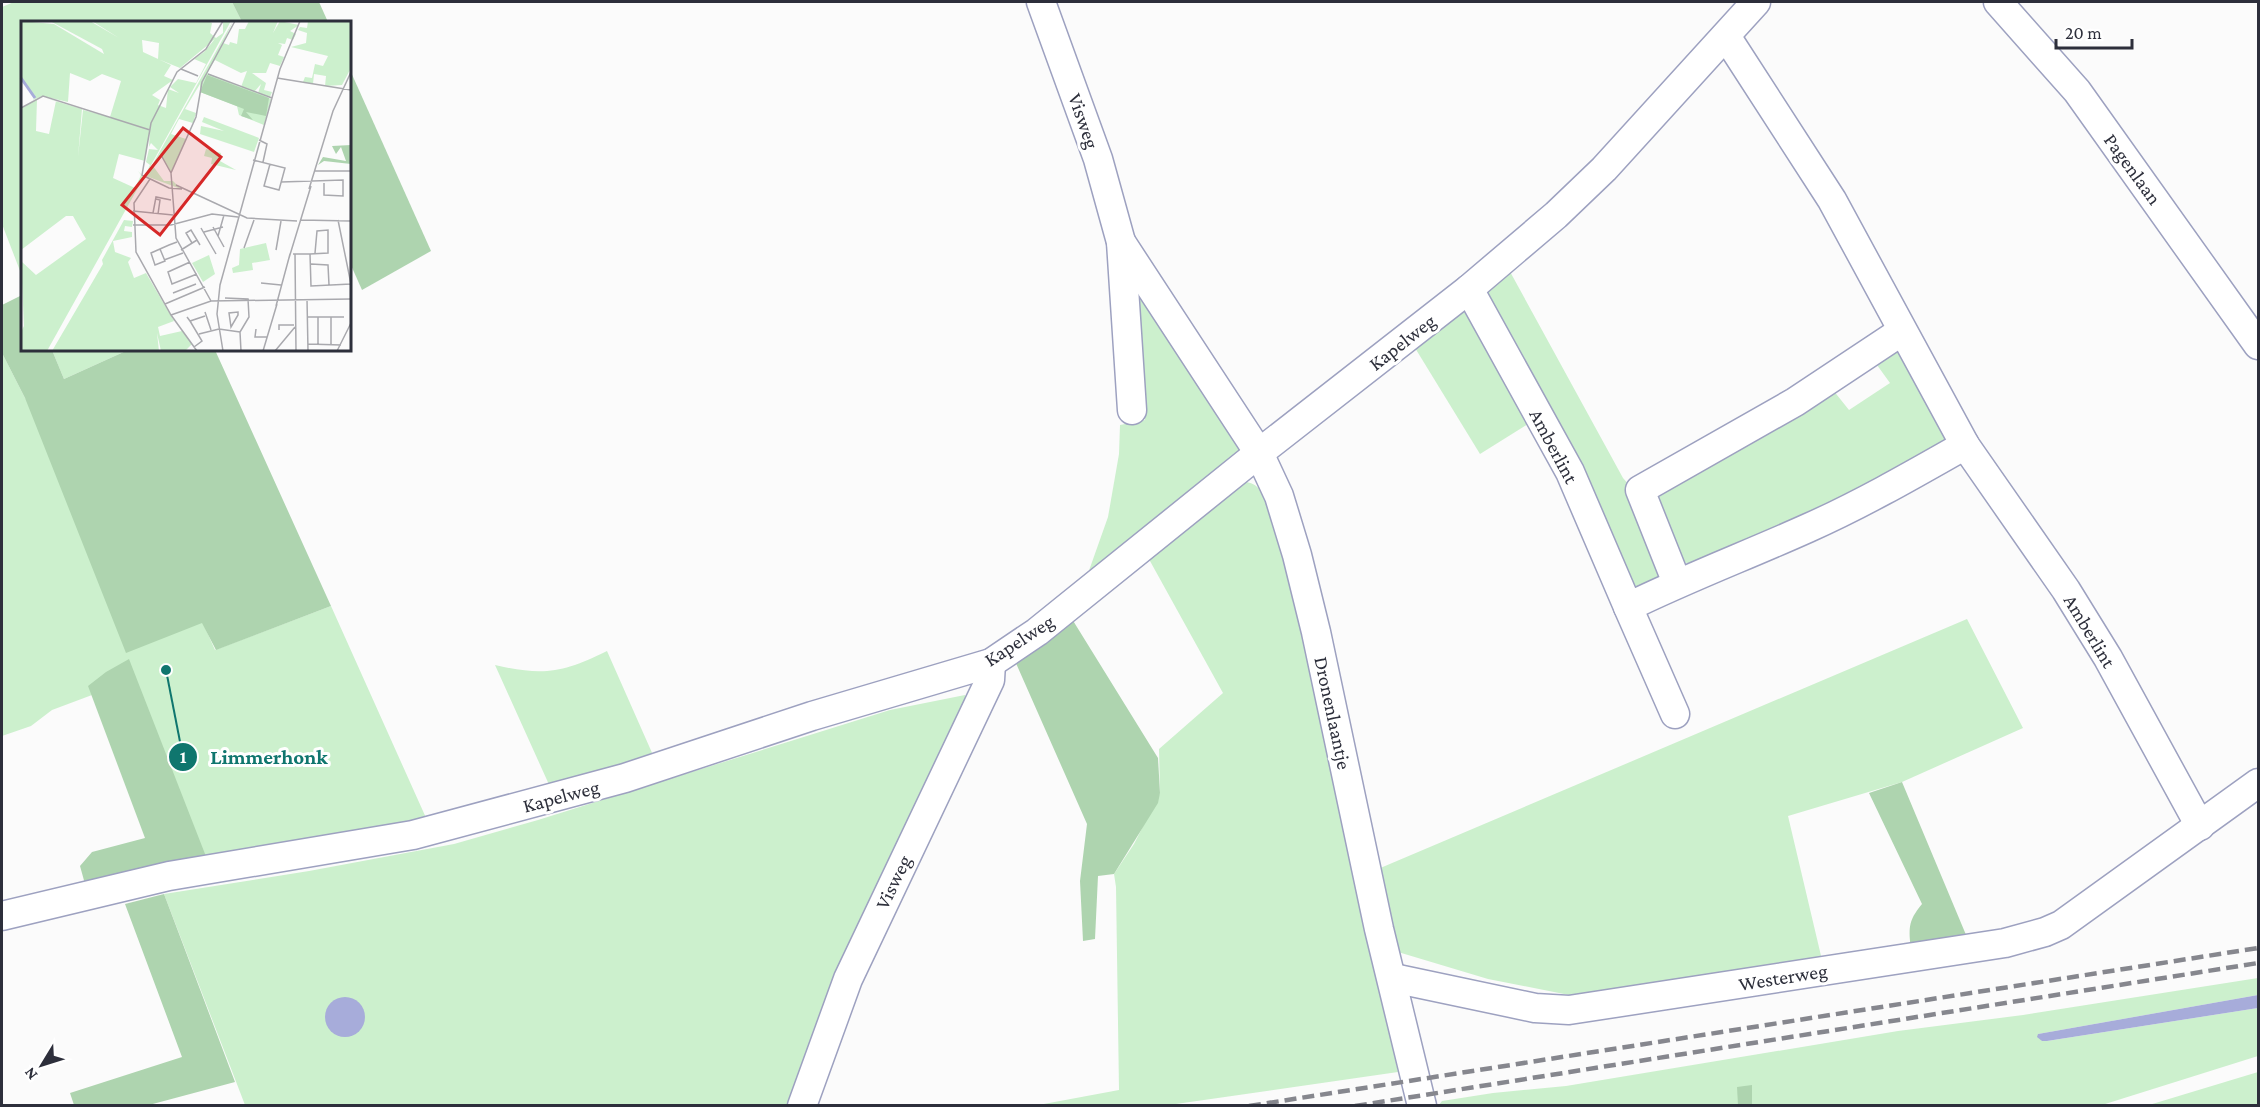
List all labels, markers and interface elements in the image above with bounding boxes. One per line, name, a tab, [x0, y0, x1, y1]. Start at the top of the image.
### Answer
scale bar	[2056, 12, 2132, 50]
inset map	[21, 21, 351, 351]
text: 20 m	[2065, 23, 2102, 43]
street label: Visweg	[1063, 90, 1104, 152]
street label: Pagenlaan	[2099, 129, 2166, 210]
street label: Kapelweg	[1364, 309, 1440, 375]
street label: Amberlint	[1525, 405, 1583, 487]
street label: Amberlint	[2060, 590, 2121, 672]
street label: Kapelweg	[980, 609, 1059, 671]
street label: Dronenlaantje	[1309, 654, 1356, 772]
callout: Limmerhonk	[168, 737, 340, 776]
text: Limmerhonk	[210, 745, 328, 769]
text: 1	[180, 747, 187, 767]
street label: Kapelweg	[520, 775, 602, 818]
street label: Visweg	[871, 851, 916, 913]
street label: Westerweg	[1737, 959, 1829, 996]
north arrow	[12, 1035, 72, 1095]
text: N	[20, 1064, 41, 1083]

